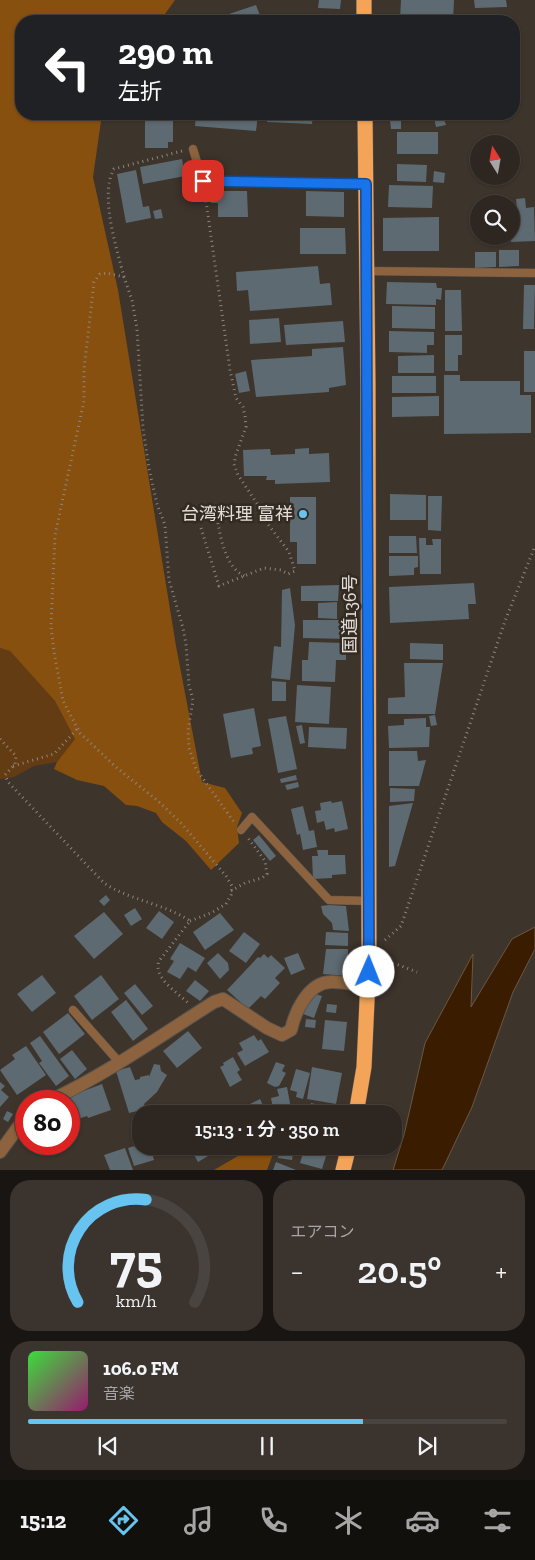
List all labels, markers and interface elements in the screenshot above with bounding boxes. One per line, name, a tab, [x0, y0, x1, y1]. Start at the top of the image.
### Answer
text: 290 m	[118, 31, 213, 73]
icon: left	[35, 35, 100, 100]
text: 左折	[118, 78, 162, 105]
north arrow	[470, 135, 520, 185]
map controls	[470, 135, 520, 245]
pin	[182, 160, 224, 202]
icon: arrive	[189, 167, 217, 195]
button: search	[470, 195, 520, 245]
place label: 台湾料理 富祥	[181, 503, 293, 525]
marker: 台湾料理 富祥	[297, 508, 309, 520]
street label: 国道136号	[339, 574, 361, 654]
position arrow	[342, 945, 394, 997]
speed limit sign: 80	[15, 1090, 80, 1155]
text: 15:13 · 1 分 · 350 m	[195, 1118, 339, 1141]
text: エアコン	[291, 1222, 355, 1241]
text: 75	[110, 1232, 163, 1294]
text: 20.5°	[357, 1247, 442, 1293]
text: −	[291, 1255, 304, 1288]
text: +	[495, 1255, 507, 1288]
text: km/h	[116, 1290, 157, 1312]
text: 106.0 FM	[103, 1357, 179, 1380]
text: 音楽	[103, 1384, 135, 1403]
icon: previous	[94, 1432, 122, 1460]
icon: pause	[253, 1432, 281, 1460]
icon: next	[413, 1432, 441, 1460]
icon: directions	[106, 1503, 141, 1538]
icon: music	[181, 1503, 216, 1538]
icon: phone	[256, 1503, 291, 1538]
icon: climate	[331, 1503, 366, 1538]
icon: car	[405, 1503, 440, 1538]
icon: filters	[480, 1503, 515, 1538]
text: 15:12	[20, 1507, 66, 1534]

